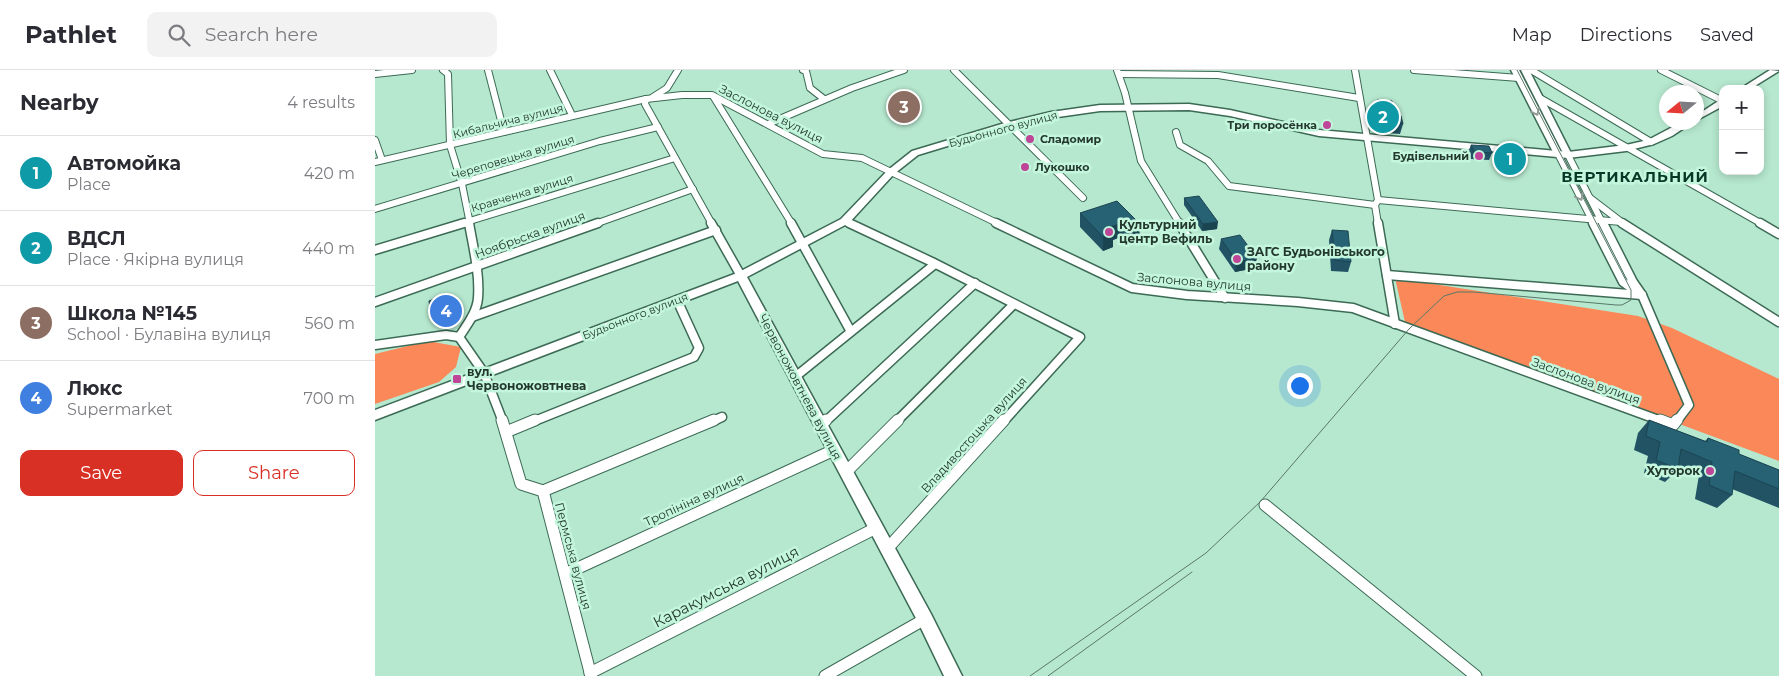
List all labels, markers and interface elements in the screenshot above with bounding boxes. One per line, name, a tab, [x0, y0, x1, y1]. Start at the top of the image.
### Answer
search box	[147, 12, 497, 57]
text: Pathlet	[25, 20, 117, 49]
icon: search	[165, 21, 193, 49]
text: Search here	[205, 23, 318, 46]
text: Map	[1512, 24, 1552, 46]
text: Directions	[1580, 24, 1672, 46]
text: Saved	[1700, 24, 1754, 46]
street label: Заслонова вулиця	[717, 81, 826, 146]
north arrow	[1659, 85, 1704, 130]
map controls	[1719, 85, 1764, 175]
button: +	[1719, 85, 1764, 130]
pin: 3	[888, 88, 920, 126]
text: Nearby	[20, 90, 99, 115]
text: 4 results	[287, 93, 355, 112]
pin: 2	[1367, 98, 1399, 136]
street label: Кибальчича вулиця	[451, 101, 565, 141]
one-way arrow	[1530, 107, 1540, 116]
street label: Будьонного вулиця	[947, 108, 1059, 150]
place label: Три поросёнка	[1227, 118, 1317, 132]
marker: Три поросёнка	[1321, 119, 1333, 131]
button: −	[1719, 130, 1764, 175]
street label: Череповецька вулиця	[450, 132, 576, 182]
place label: Сладомир	[1040, 132, 1101, 146]
marker: Сладомир	[1024, 133, 1036, 145]
pin: 1	[1494, 140, 1526, 178]
place label: Будівельний	[1393, 149, 1469, 163]
marker: Будівельний	[1473, 150, 1485, 162]
text: Автомойка	[67, 152, 181, 175]
place label: Лукошко	[1035, 160, 1089, 174]
marker: Лукошко	[1019, 161, 1031, 173]
text: 1	[33, 164, 39, 183]
text: 420 m	[304, 164, 355, 183]
district label: ВЕРТИКАЛЬНИЙ	[1561, 167, 1709, 186]
street label: Кравченка вулиця	[469, 171, 575, 215]
text: Place	[67, 175, 111, 194]
one-way arrow	[1574, 192, 1584, 201]
street label: Ноябрьска вулиця	[473, 208, 587, 261]
place label: Культурний центр Вефиль	[1119, 217, 1212, 246]
marker: Культурний центр Вефиль	[1103, 226, 1115, 238]
text: ВДСЛ	[67, 227, 126, 250]
text: 2	[31, 239, 41, 258]
text: 440 m	[302, 239, 355, 258]
place label: ЗАГС Будьонівського району	[1246, 244, 1385, 273]
text: Place · Якірна вулиця	[67, 250, 244, 269]
marker: ЗАГС Будьонівського району	[1231, 253, 1243, 265]
street label: Заслонова вулиця	[1136, 269, 1252, 294]
street label: Будьонного вулиця	[580, 289, 690, 343]
pin: 4	[430, 292, 462, 330]
text: Школа №145	[67, 302, 197, 325]
street label: Червоножовтнева вулиця	[756, 311, 845, 462]
text: 3	[31, 314, 41, 333]
text: 560 m	[304, 314, 355, 333]
text: School · Булавіна вулиця	[67, 325, 271, 344]
street label: Заслонова вулиця	[1530, 354, 1642, 407]
place label: вул. Червоножовтнева	[467, 364, 586, 393]
marker: вул. Червоножовтнева	[451, 373, 463, 385]
street label: Владивостоцька вулиця	[917, 373, 1030, 496]
your location	[1287, 373, 1313, 399]
text: Люкс	[67, 377, 123, 400]
text: 4	[30, 389, 42, 408]
text: 700 m	[304, 389, 355, 408]
text: Supermarket	[67, 400, 173, 419]
button: Save	[20, 450, 183, 496]
button: Share	[193, 450, 355, 496]
place label: Хуторок	[1646, 463, 1700, 478]
marker: Хуторок	[1704, 465, 1716, 477]
street label: Тропініна вулиця	[641, 470, 746, 529]
street label: Пермська вулиця	[552, 501, 595, 611]
street label: Каракумська вулиця	[650, 542, 802, 632]

